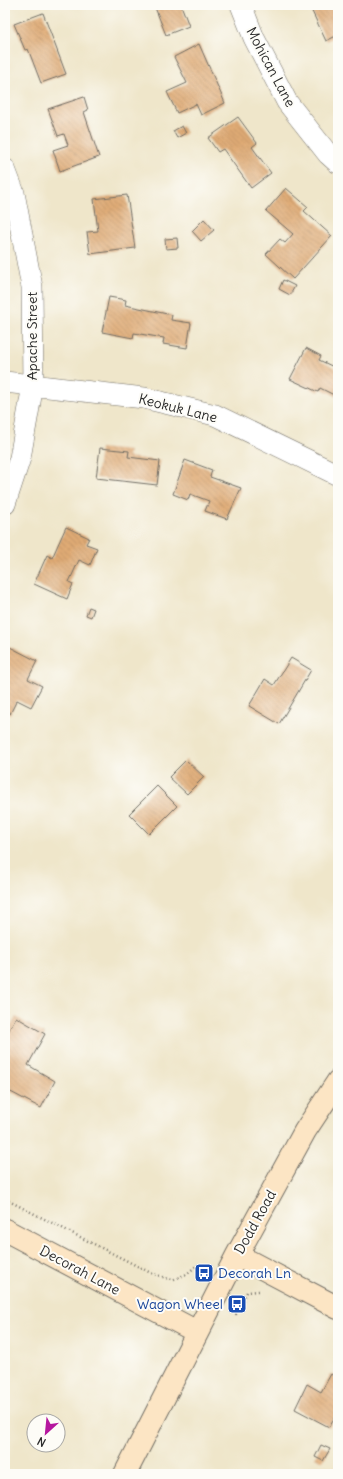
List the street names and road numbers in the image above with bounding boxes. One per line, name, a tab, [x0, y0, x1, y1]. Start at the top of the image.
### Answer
street label: Mohican Lane	[242, 24, 300, 110]
street label: Apache Street	[23, 292, 41, 380]
street label: Keokuk Lane	[137, 390, 219, 426]
street label: Dodd Road	[230, 1187, 280, 1257]
street label: Decorah Lane	[37, 1241, 123, 1299]

